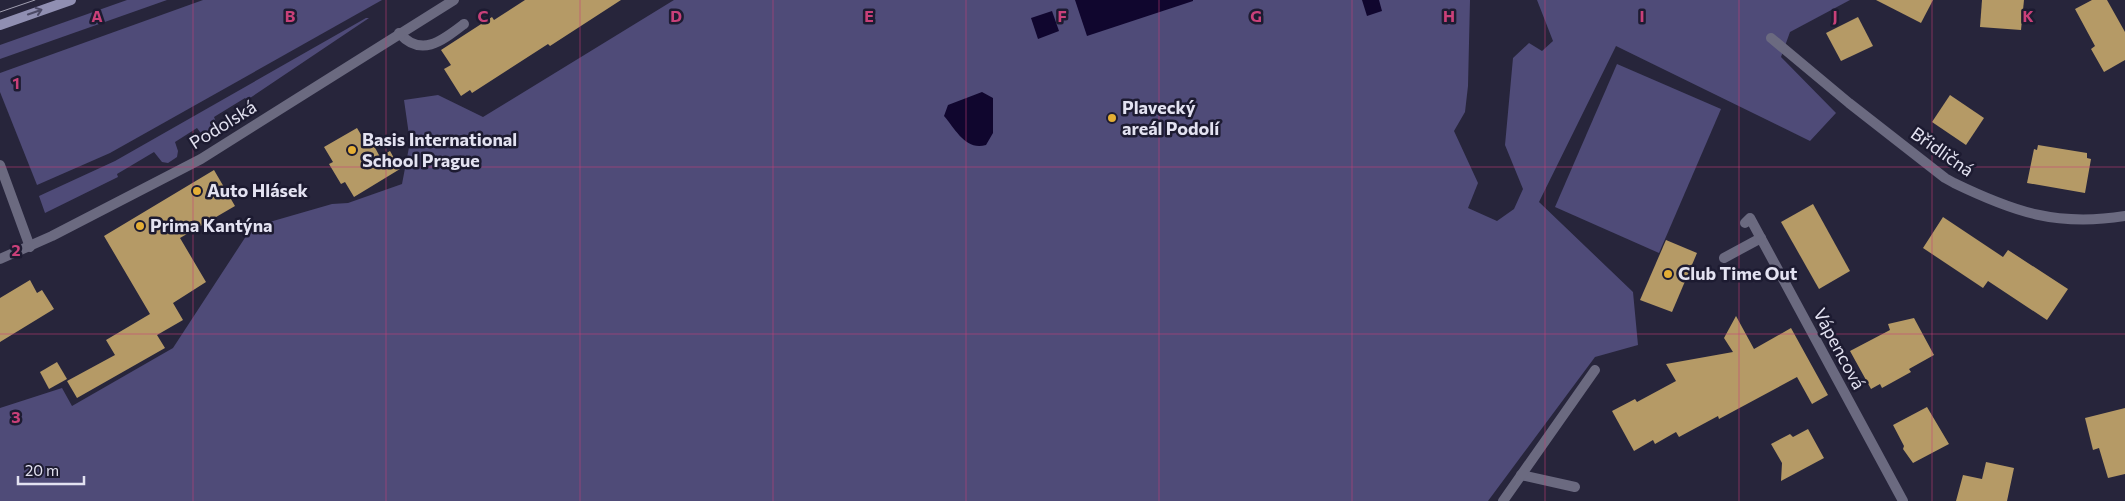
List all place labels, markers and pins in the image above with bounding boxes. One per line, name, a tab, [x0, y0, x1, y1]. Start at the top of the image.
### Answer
place label: Plavecký areál Podolí	[1122, 96, 1220, 139]
marker: Plavecký areál Podolí	[1106, 112, 1118, 124]
place label: Basis International School Prague	[362, 128, 517, 171]
marker: Basis International School Prague	[346, 144, 358, 156]
place label: Auto Hlásek	[207, 179, 308, 201]
marker: Auto Hlásek	[191, 185, 203, 197]
place label: Prima Kantýna	[150, 214, 273, 236]
marker: Prima Kantýna	[134, 220, 146, 232]
place label: Club Time Out	[1678, 262, 1798, 284]
marker: Club Time Out	[1662, 268, 1674, 280]

